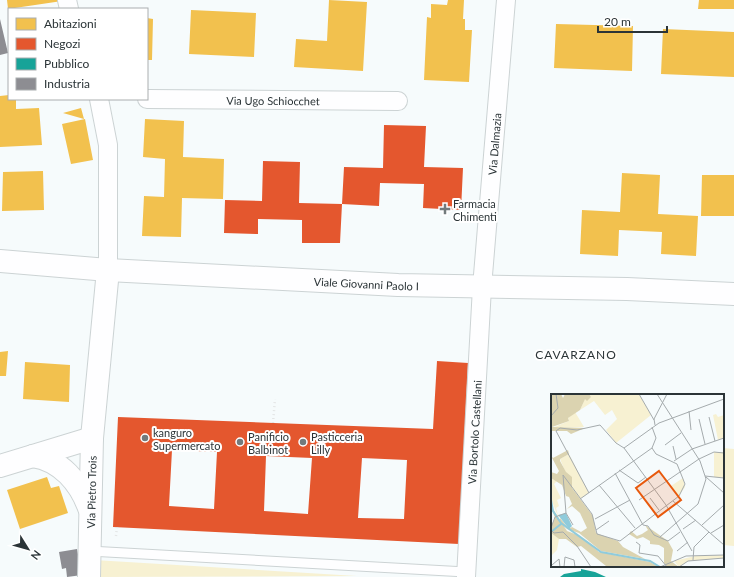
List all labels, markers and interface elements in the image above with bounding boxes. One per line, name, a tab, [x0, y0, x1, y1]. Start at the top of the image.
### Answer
legend	[8, 8, 148, 100]
scale bar	[598, 8, 667, 34]
text: 20 m	[604, 14, 631, 29]
text: Abitazioni	[44, 16, 97, 31]
text: Negozi	[44, 36, 81, 51]
text: Pubblico	[44, 56, 90, 71]
text: Industria	[44, 76, 90, 91]
street label: Via Ugo Schiocchet	[226, 93, 320, 107]
street label: Via Dalmazia	[485, 112, 503, 176]
place label: Farmacia Chimenti	[453, 197, 497, 223]
marker: Farmacia Chimenti	[440, 204, 450, 214]
street label: Viale Giovanni Paolo I	[313, 274, 419, 292]
district label: CAVARZANO	[535, 347, 617, 362]
street label: Via Bortolo Castellani	[465, 379, 483, 485]
inset map	[551, 394, 724, 567]
place label: kanguro Supermercato	[153, 426, 220, 452]
place label: Panificio Balbinot	[248, 430, 289, 456]
place label: Pasticceria Lilly	[311, 430, 363, 456]
marker: kanguro Supermercato	[140, 433, 150, 443]
marker: Panificio Balbinot	[235, 437, 245, 447]
marker: Pasticceria Lilly	[298, 437, 308, 447]
street label: Via Pietro Trois	[84, 455, 98, 528]
north arrow	[8, 529, 48, 569]
text: N	[29, 548, 44, 563]

